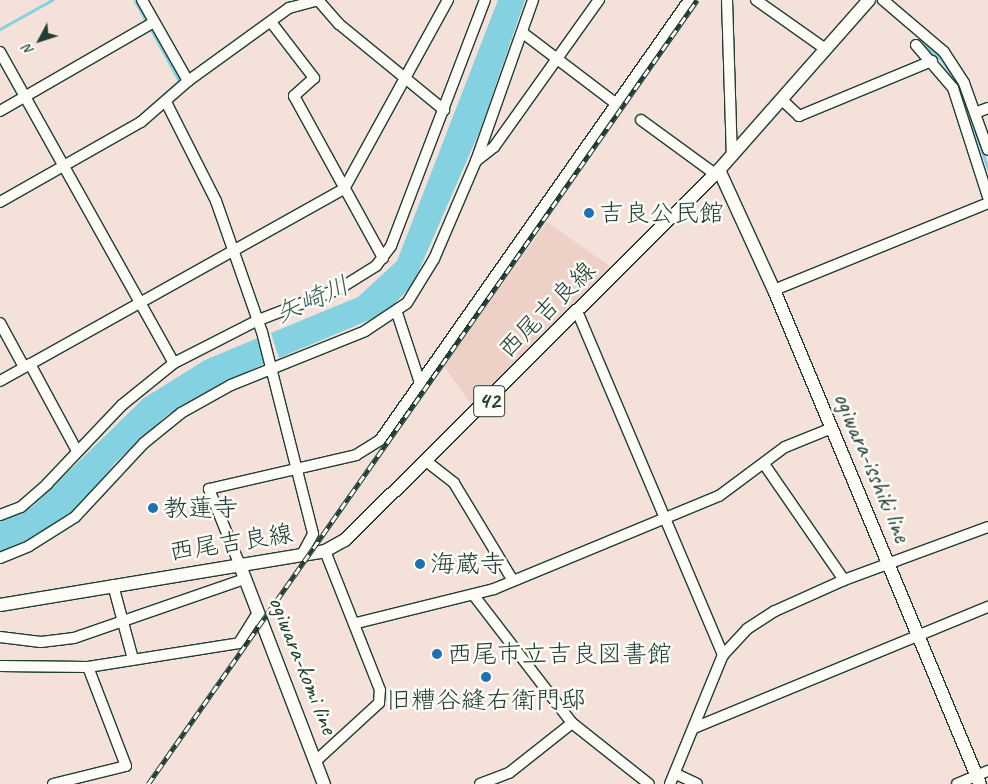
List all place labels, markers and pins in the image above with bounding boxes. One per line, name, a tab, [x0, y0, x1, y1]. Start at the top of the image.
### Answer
place label: 吉良公民館	[599, 198, 724, 228]
marker: 吉良公民館	[583, 207, 595, 219]
place label: 教蓮寺	[163, 493, 238, 523]
marker: 教蓮寺	[147, 502, 159, 514]
place label: 海蔵寺	[430, 549, 505, 579]
marker: 海蔵寺	[414, 558, 426, 570]
place label: 西尾市立吉良図書館	[447, 639, 672, 669]
marker: 西尾市立吉良図書館	[431, 648, 443, 660]
marker: 旧糟谷縫右衛門邸	[480, 671, 492, 683]
place label: 旧糟谷縫右衛門邸	[386, 685, 586, 715]

